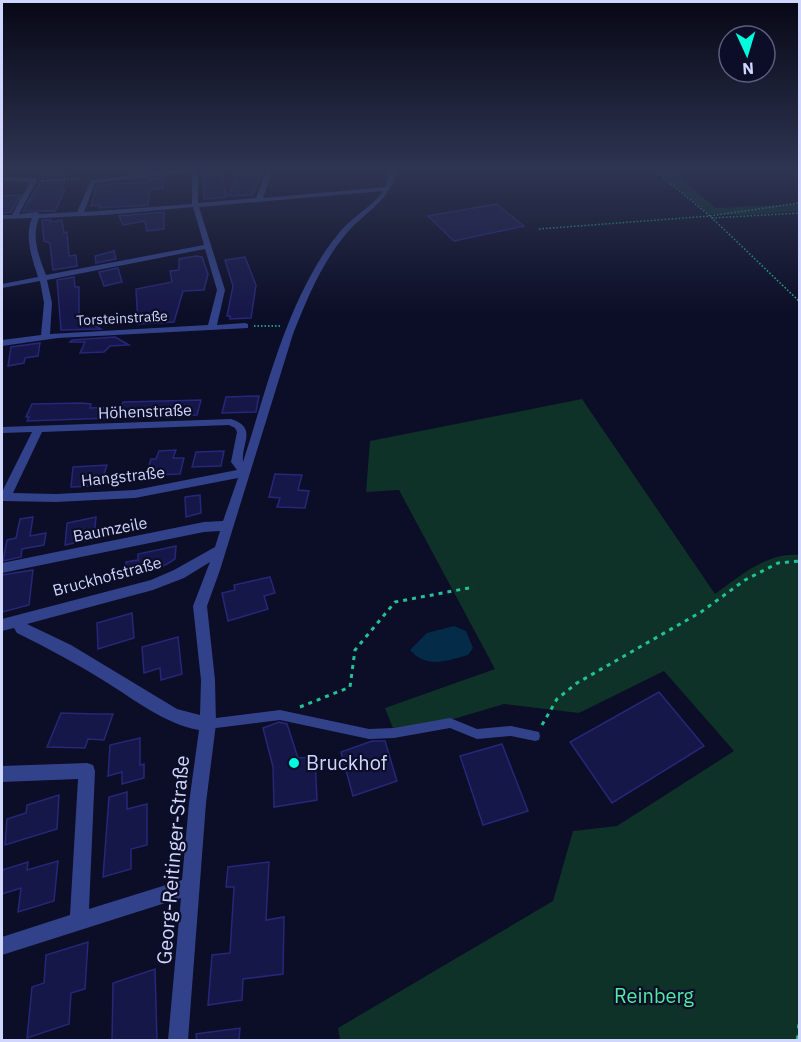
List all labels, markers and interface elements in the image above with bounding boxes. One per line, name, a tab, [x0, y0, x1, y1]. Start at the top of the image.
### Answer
north arrow	[717, 24, 777, 84]
text: N	[742, 59, 755, 79]
street label: Torsteinstraße	[76, 307, 169, 329]
street label: Höhenstraße	[98, 399, 192, 423]
street label: Hangstraße	[80, 462, 166, 490]
street label: Baumzeile	[71, 512, 149, 546]
street label: Bruckhofstraße	[50, 552, 164, 600]
place label: Bruckhof	[306, 749, 388, 776]
street label: Georg-Reitinger-Straße	[150, 754, 195, 966]
marker: Bruckhof	[287, 756, 301, 770]
park label: Reinberg	[614, 982, 694, 1009]

